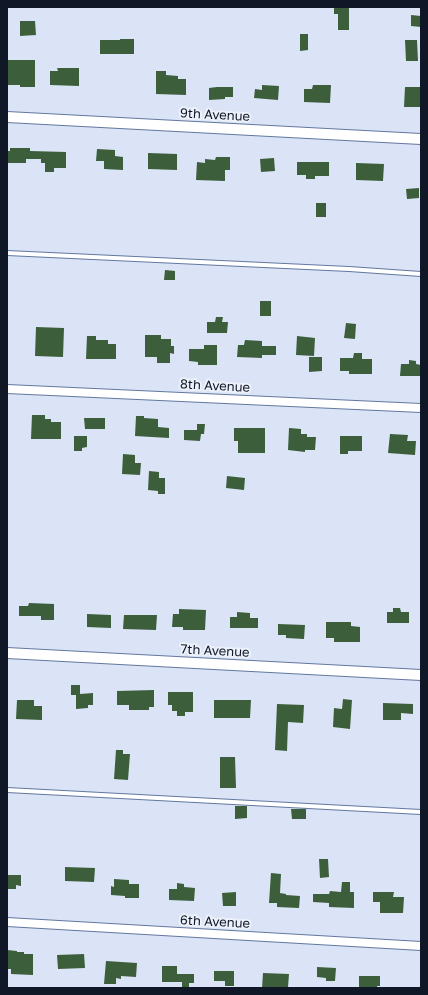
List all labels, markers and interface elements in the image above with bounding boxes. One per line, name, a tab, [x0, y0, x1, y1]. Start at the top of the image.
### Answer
street label: 9th Avenue	[180, 105, 250, 125]
street label: 8th Avenue	[180, 376, 250, 396]
street label: 7th Avenue	[180, 641, 250, 661]
street label: 6th Avenue	[180, 912, 250, 932]

